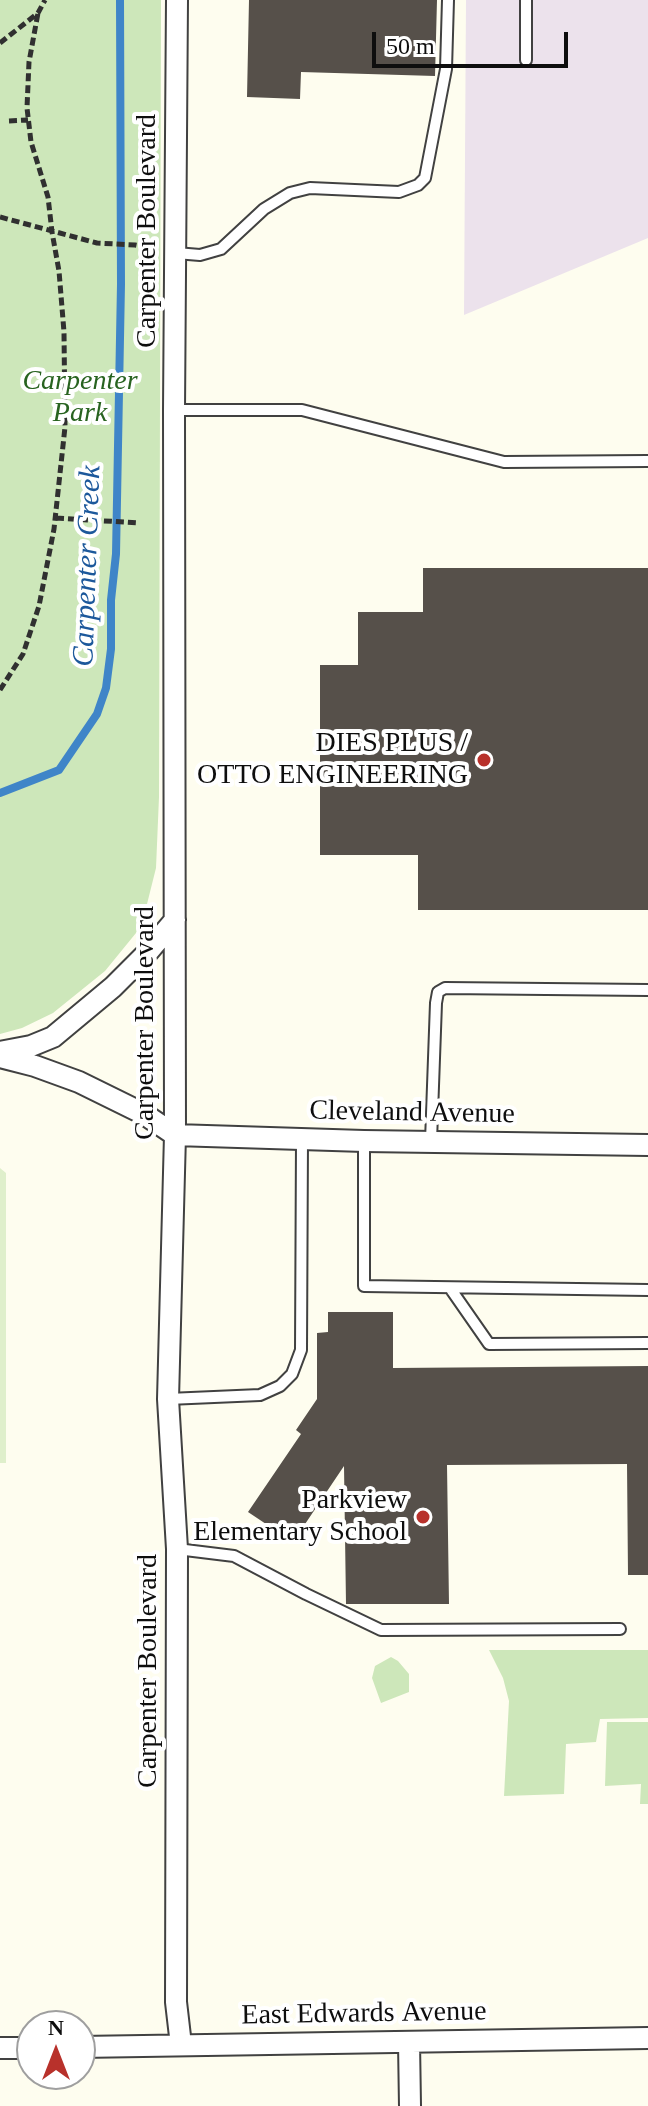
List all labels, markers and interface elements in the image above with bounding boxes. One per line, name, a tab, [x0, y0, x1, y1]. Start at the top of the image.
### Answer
scale bar	[376, 16, 572, 66]
text: 50 m	[386, 33, 435, 59]
street label: Carpenter Boulevard	[131, 114, 165, 348]
park label: Carpenter Park	[22, 365, 138, 431]
water label: Carpenter Creek	[66, 465, 110, 667]
place label: DIES PLUS / OTTO ENGINEERING	[197, 727, 468, 793]
marker: DIES PLUS / OTTO ENGINEERING	[475, 751, 493, 769]
street label: Carpenter Boulevard	[129, 906, 163, 1140]
street label: Cleveland Avenue	[309, 1094, 515, 1132]
place label: Parkview Elementary School	[193, 1484, 407, 1550]
marker: Parkview Elementary School	[414, 1508, 432, 1526]
street label: Carpenter Boulevard	[132, 1554, 166, 1788]
street label: East Edwards Avenue	[241, 1995, 487, 2033]
north arrow	[16, 2010, 96, 2090]
text: N	[48, 2015, 64, 2040]

